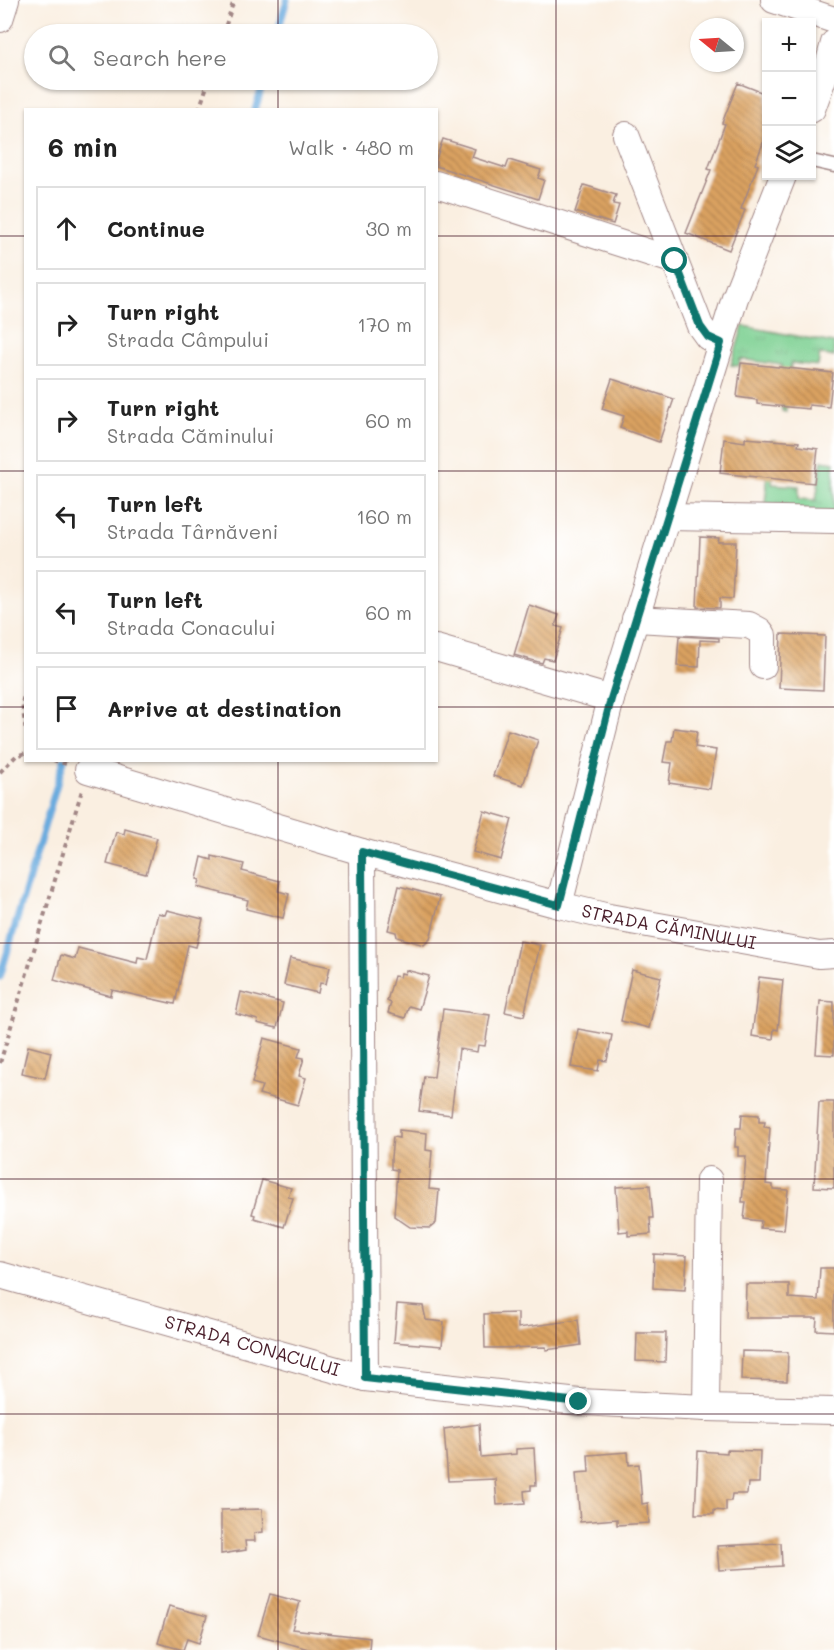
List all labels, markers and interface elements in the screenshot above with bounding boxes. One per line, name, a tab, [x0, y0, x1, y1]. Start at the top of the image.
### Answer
north arrow	[690, 18, 744, 72]
map controls	[762, 18, 816, 180]
button: +	[762, 18, 816, 72]
search box	[24, 24, 438, 90]
icon: search	[45, 41, 78, 74]
text: Search here	[93, 43, 227, 72]
button: −	[762, 72, 816, 126]
button: layers	[762, 126, 816, 180]
text: 6 min	[48, 130, 117, 164]
text: Walk · 480 m	[288, 134, 414, 160]
icon: ahead	[50, 212, 83, 245]
text: Continue	[107, 214, 205, 243]
text: 30 m	[366, 215, 412, 241]
route start	[661, 247, 687, 273]
text: Turn right	[107, 297, 219, 326]
icon: right	[50, 308, 83, 341]
text: 170 m	[357, 311, 412, 337]
text: Strada Câmpului	[107, 326, 269, 352]
text: Turn right	[107, 393, 219, 422]
icon: right	[50, 404, 83, 437]
text: 60 m	[365, 407, 412, 433]
text: Strada Căminului	[107, 422, 274, 448]
text: Turn left	[107, 489, 203, 518]
icon: left	[50, 500, 83, 533]
text: 160 m	[356, 503, 412, 529]
text: Strada Târnăveni	[107, 518, 278, 544]
text: Turn left	[107, 585, 203, 614]
icon: left	[50, 596, 83, 629]
text: 60 m	[365, 599, 412, 625]
text: Strada Conacului	[107, 614, 276, 640]
icon: arrive	[50, 692, 83, 725]
text: Arrive at destination	[107, 694, 342, 723]
street label: STRADA CĂMINULUI	[579, 898, 758, 954]
street label: STRADA CONACULUI	[162, 1309, 343, 1381]
route end	[565, 1388, 591, 1414]

